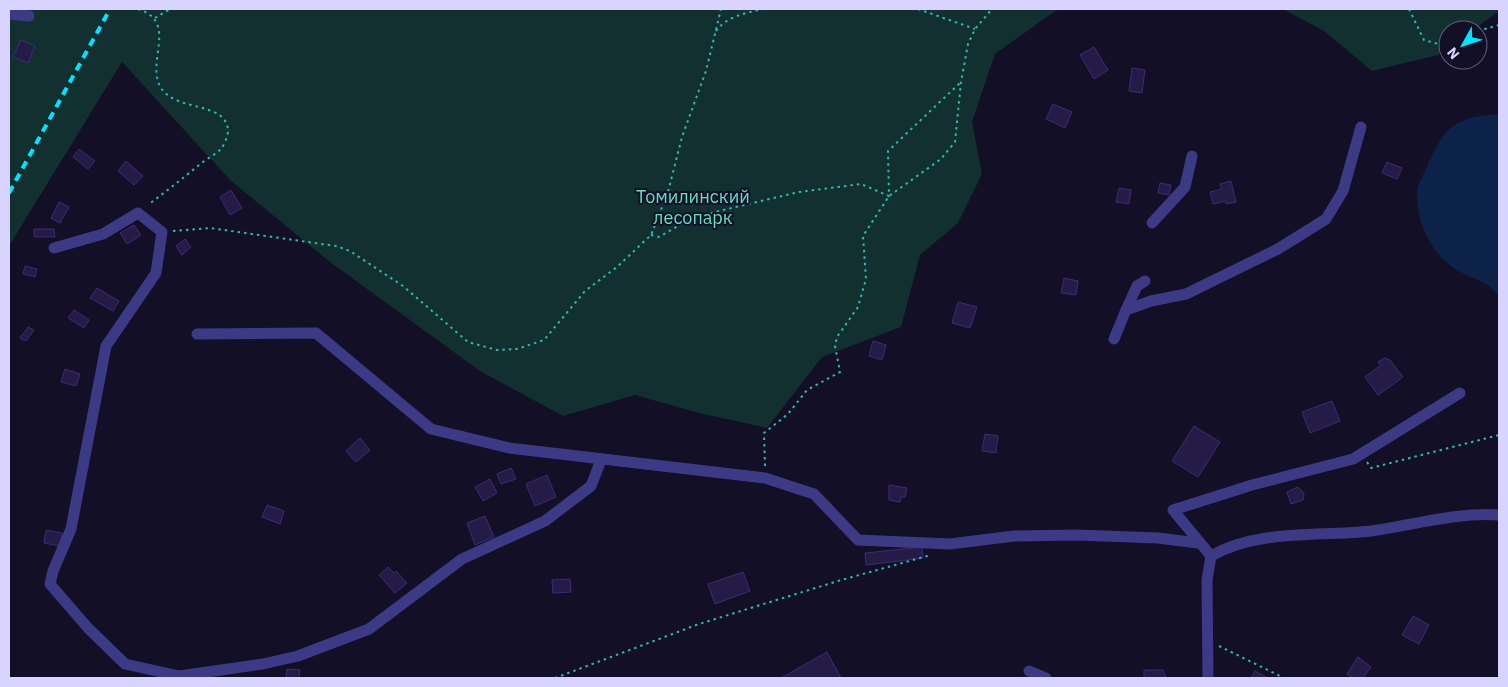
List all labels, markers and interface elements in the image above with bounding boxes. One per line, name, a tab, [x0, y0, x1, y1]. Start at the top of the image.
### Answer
north arrow	[1438, 20, 1488, 70]
text: N	[1443, 44, 1463, 63]
park label: Томилинский лесопарк	[636, 185, 750, 229]

